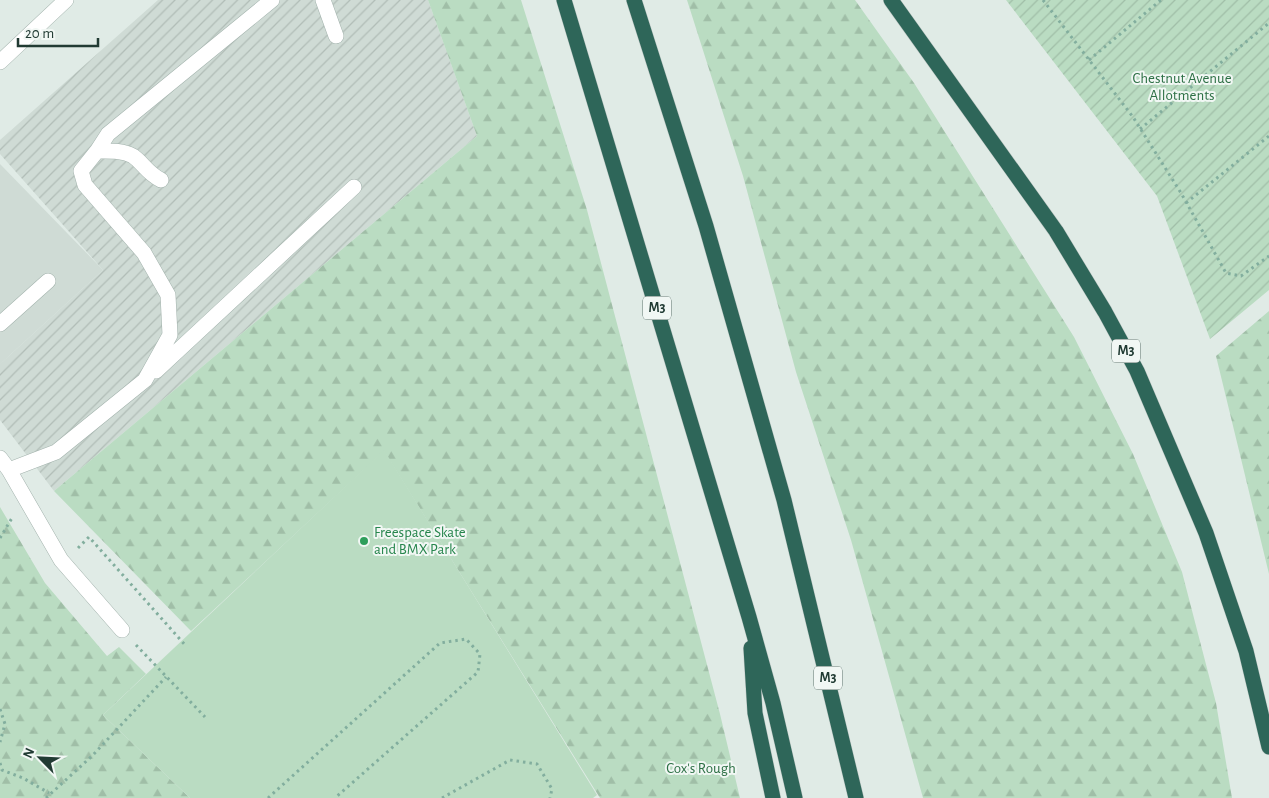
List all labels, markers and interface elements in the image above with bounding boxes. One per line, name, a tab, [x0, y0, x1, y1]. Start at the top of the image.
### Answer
scale bar	[18, 15, 98, 47]
text: 20 m	[25, 26, 54, 41]
park label: Chestnut Avenue Allotments	[1132, 71, 1232, 103]
road number: M3	[643, 296, 671, 320]
road number: M3	[1112, 340, 1140, 362]
place label: Freespace Skate and BMX Park	[374, 525, 466, 557]
marker: Freespace Skate and BMX Park	[358, 535, 370, 547]
road number: M3	[814, 666, 842, 690]
north arrow	[15, 733, 65, 783]
text: N	[21, 746, 37, 760]
park label: Cox's Rough	[666, 761, 736, 776]

